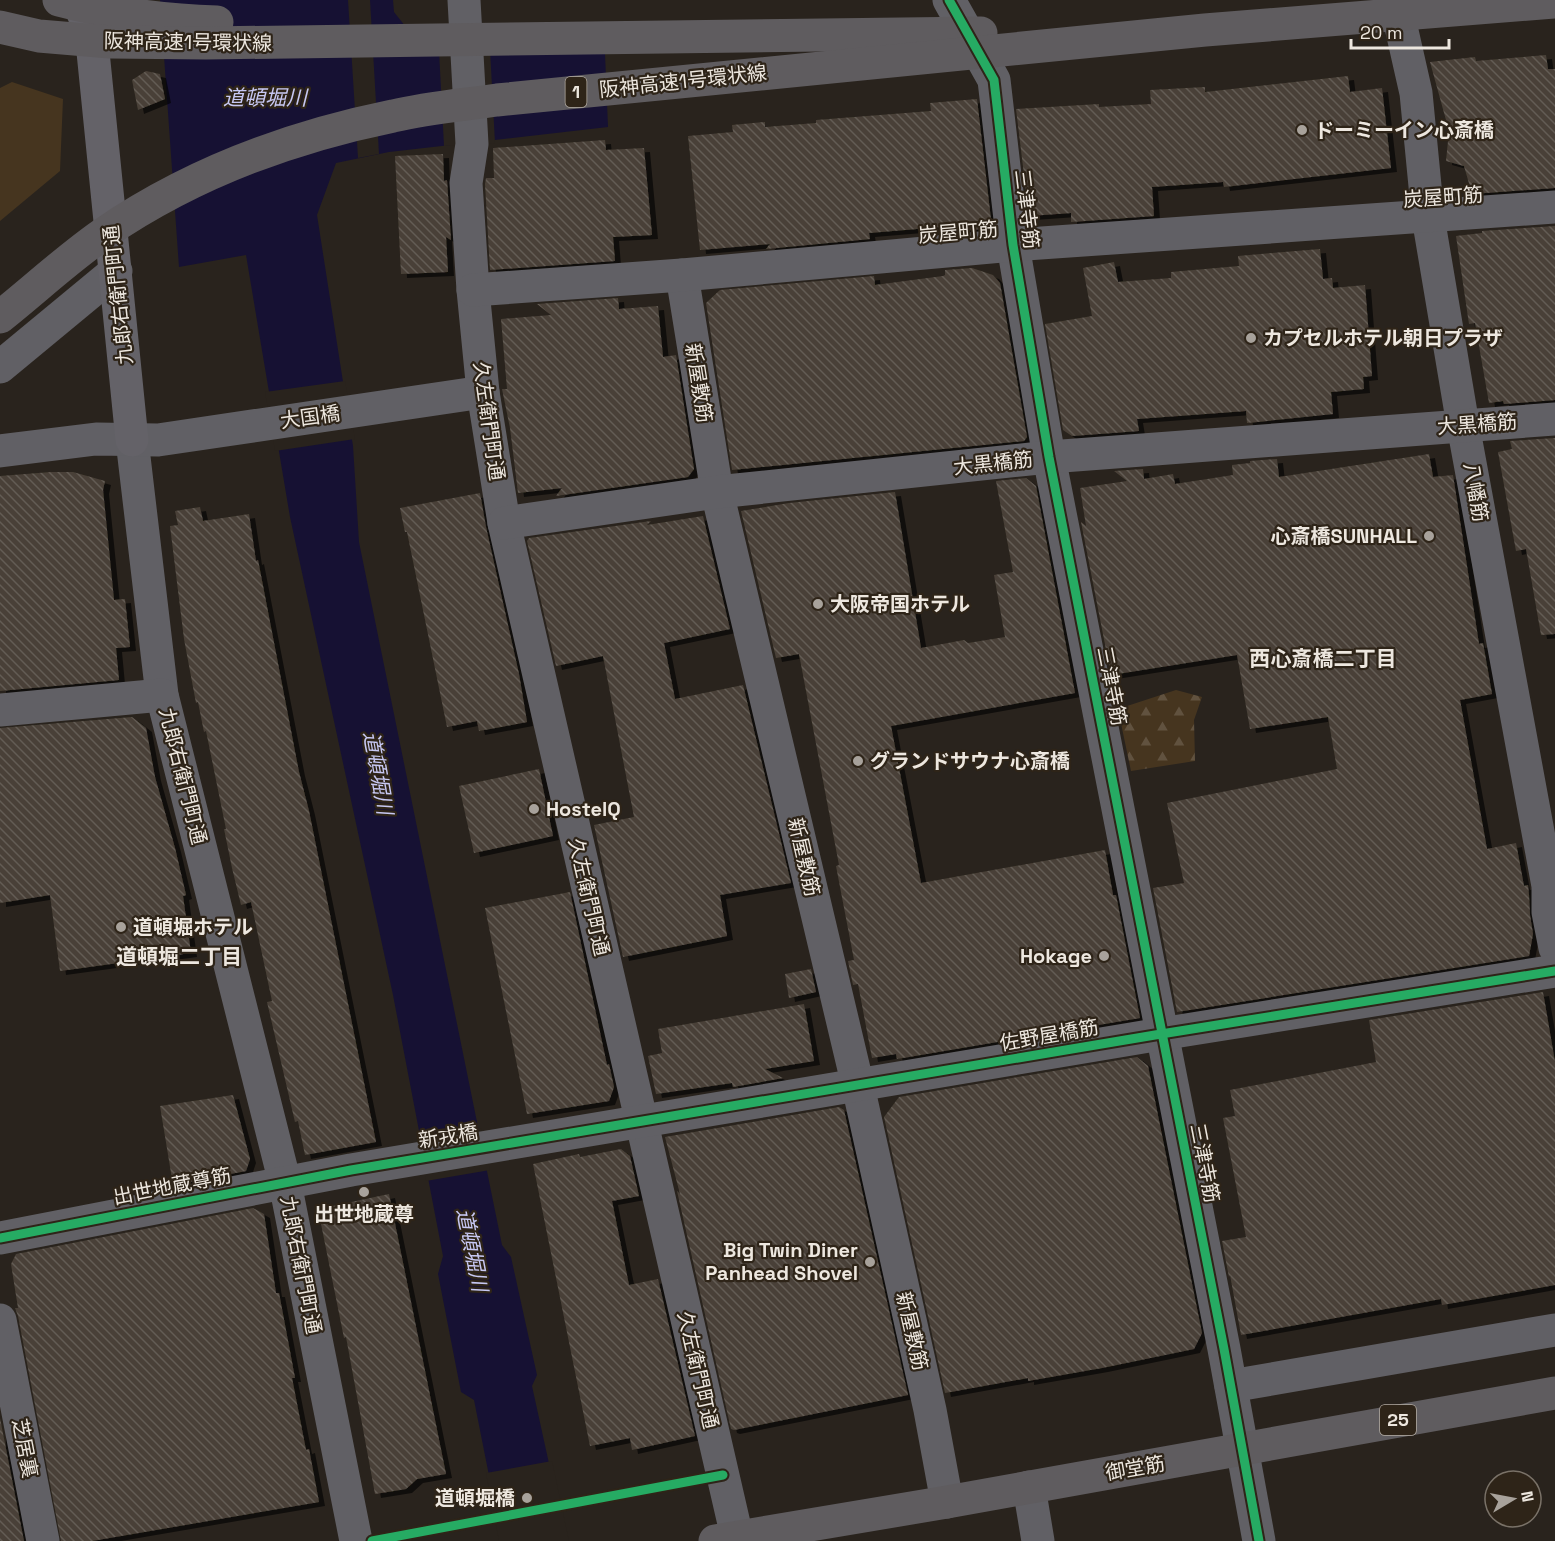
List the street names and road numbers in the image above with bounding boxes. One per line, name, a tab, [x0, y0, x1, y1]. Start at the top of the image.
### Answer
street label: 阪神高速1号環状線	[104, 28, 272, 56]
street label: 阪神高速1号環状線	[598, 59, 768, 103]
road number: 1	[566, 77, 586, 107]
street label: 三津寺筋	[1009, 168, 1045, 250]
street label: 炭屋町筋	[1402, 181, 1484, 213]
street label: 炭屋町筋	[917, 216, 999, 248]
street label: 九郎右衛門町通	[98, 224, 138, 366]
street label: 新屋敷筋	[680, 341, 718, 425]
street label: 久左衛門町通	[468, 360, 510, 482]
street label: 大国橋	[278, 400, 342, 434]
street label: 大黒橋筋	[1436, 408, 1518, 440]
street label: 大黒橋筋	[952, 446, 1034, 480]
street label: 八幡筋	[1458, 460, 1494, 524]
street label: 三津寺筋	[1092, 644, 1132, 728]
street label: 九郎右衛門町通	[153, 705, 213, 847]
street label: 新屋敷筋	[782, 815, 826, 899]
street label: 久左衛門町通	[563, 836, 615, 958]
street label: 佐野屋橋筋	[998, 1014, 1100, 1056]
street label: 新戎橋	[416, 1118, 480, 1154]
street label: 三津寺筋	[1185, 1121, 1225, 1205]
street label: 出世地蔵尊筋	[111, 1162, 233, 1210]
street label: 九郎右衛門町通	[275, 1194, 327, 1336]
street label: 新屋敷筋	[890, 1289, 934, 1373]
street label: 久左衛門町通	[672, 1309, 724, 1431]
road number: 25	[1380, 1405, 1416, 1435]
street label: 芝居裏	[7, 1416, 43, 1480]
street label: 御堂筋	[1103, 1450, 1167, 1486]

